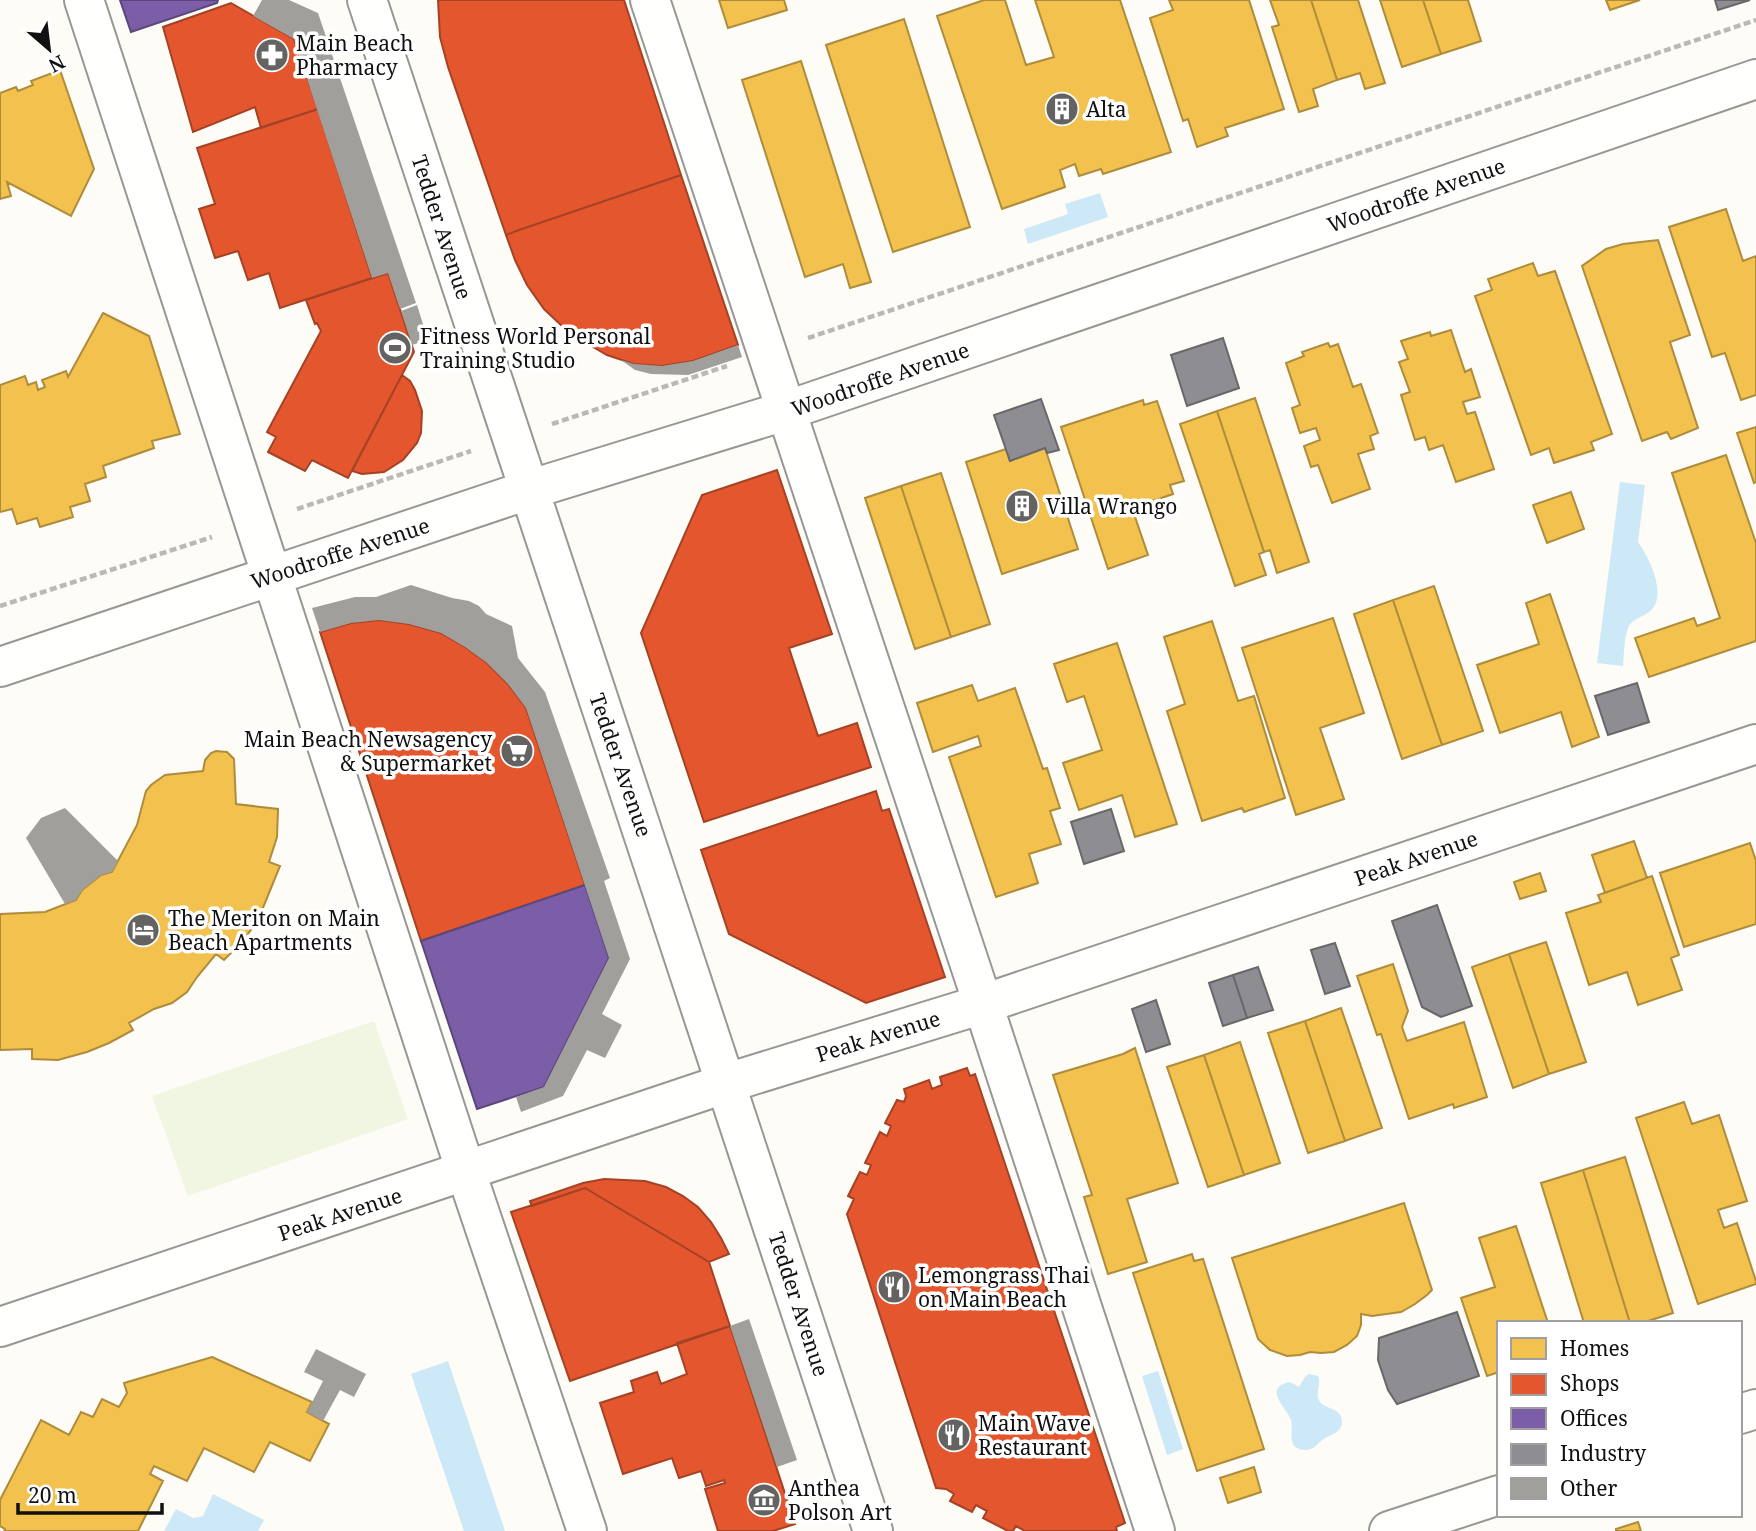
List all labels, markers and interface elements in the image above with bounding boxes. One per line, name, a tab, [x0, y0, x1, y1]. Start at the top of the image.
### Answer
north arrow	[14, 14, 84, 84]
place label: Main Beach Pharmacy	[296, 29, 414, 81]
pharmacy icon: Main Beach Pharmacy	[253, 36, 291, 74]
text: N	[44, 49, 70, 79]
building icon: Alta	[1043, 90, 1081, 128]
place label: Alta	[1086, 95, 1127, 123]
street label: Tedder Avenue	[405, 151, 479, 303]
street label: Woodroffe Avenue	[1323, 151, 1509, 239]
place label: Fitness World Personal Training Studio	[420, 322, 651, 374]
sports icon: Fitness World Personal Training Studio	[376, 329, 414, 367]
street label: Woodroffe Avenue	[787, 335, 973, 423]
building icon: Villa Wrango	[1003, 487, 1041, 525]
place label: Villa Wrango	[1046, 492, 1177, 520]
street label: Woodroffe Avenue	[247, 511, 433, 595]
street label: Tedder Avenue	[583, 689, 659, 841]
place label: Main Beach Newsagency & Supermarket	[244, 725, 492, 777]
supermarket icon: Main Beach Newsagency & Supermarket	[498, 732, 536, 770]
street label: Peak Avenue	[1351, 824, 1481, 892]
place label: The Meriton on Main Beach Apartments	[168, 904, 380, 956]
hotel icon: The Meriton on Main Beach Apartments	[124, 911, 162, 949]
street label: Peak Avenue	[812, 1004, 944, 1068]
street label: Peak Avenue	[275, 1181, 405, 1247]
street label: Tedder Avenue	[762, 1228, 836, 1380]
place label: Lemongrass Thai on Main Beach	[918, 1261, 1090, 1313]
restaurant icon: Lemongrass Thai on Main Beach	[875, 1268, 913, 1306]
legend	[1497, 1321, 1742, 1517]
text: Homes	[1560, 1334, 1629, 1362]
text: Shops	[1560, 1369, 1619, 1397]
text: Offices	[1560, 1404, 1628, 1432]
place label: Main Wave Restaurant	[978, 1409, 1091, 1461]
restaurant icon: Main Wave Restaurant	[935, 1416, 973, 1454]
text: Industry	[1560, 1439, 1646, 1467]
scale bar	[18, 1472, 161, 1516]
place label: Anthea Polson Art	[788, 1474, 892, 1526]
text: Other	[1560, 1474, 1618, 1502]
text: 20 m	[28, 1481, 77, 1509]
museum icon: Anthea Polson Art	[745, 1481, 783, 1519]

